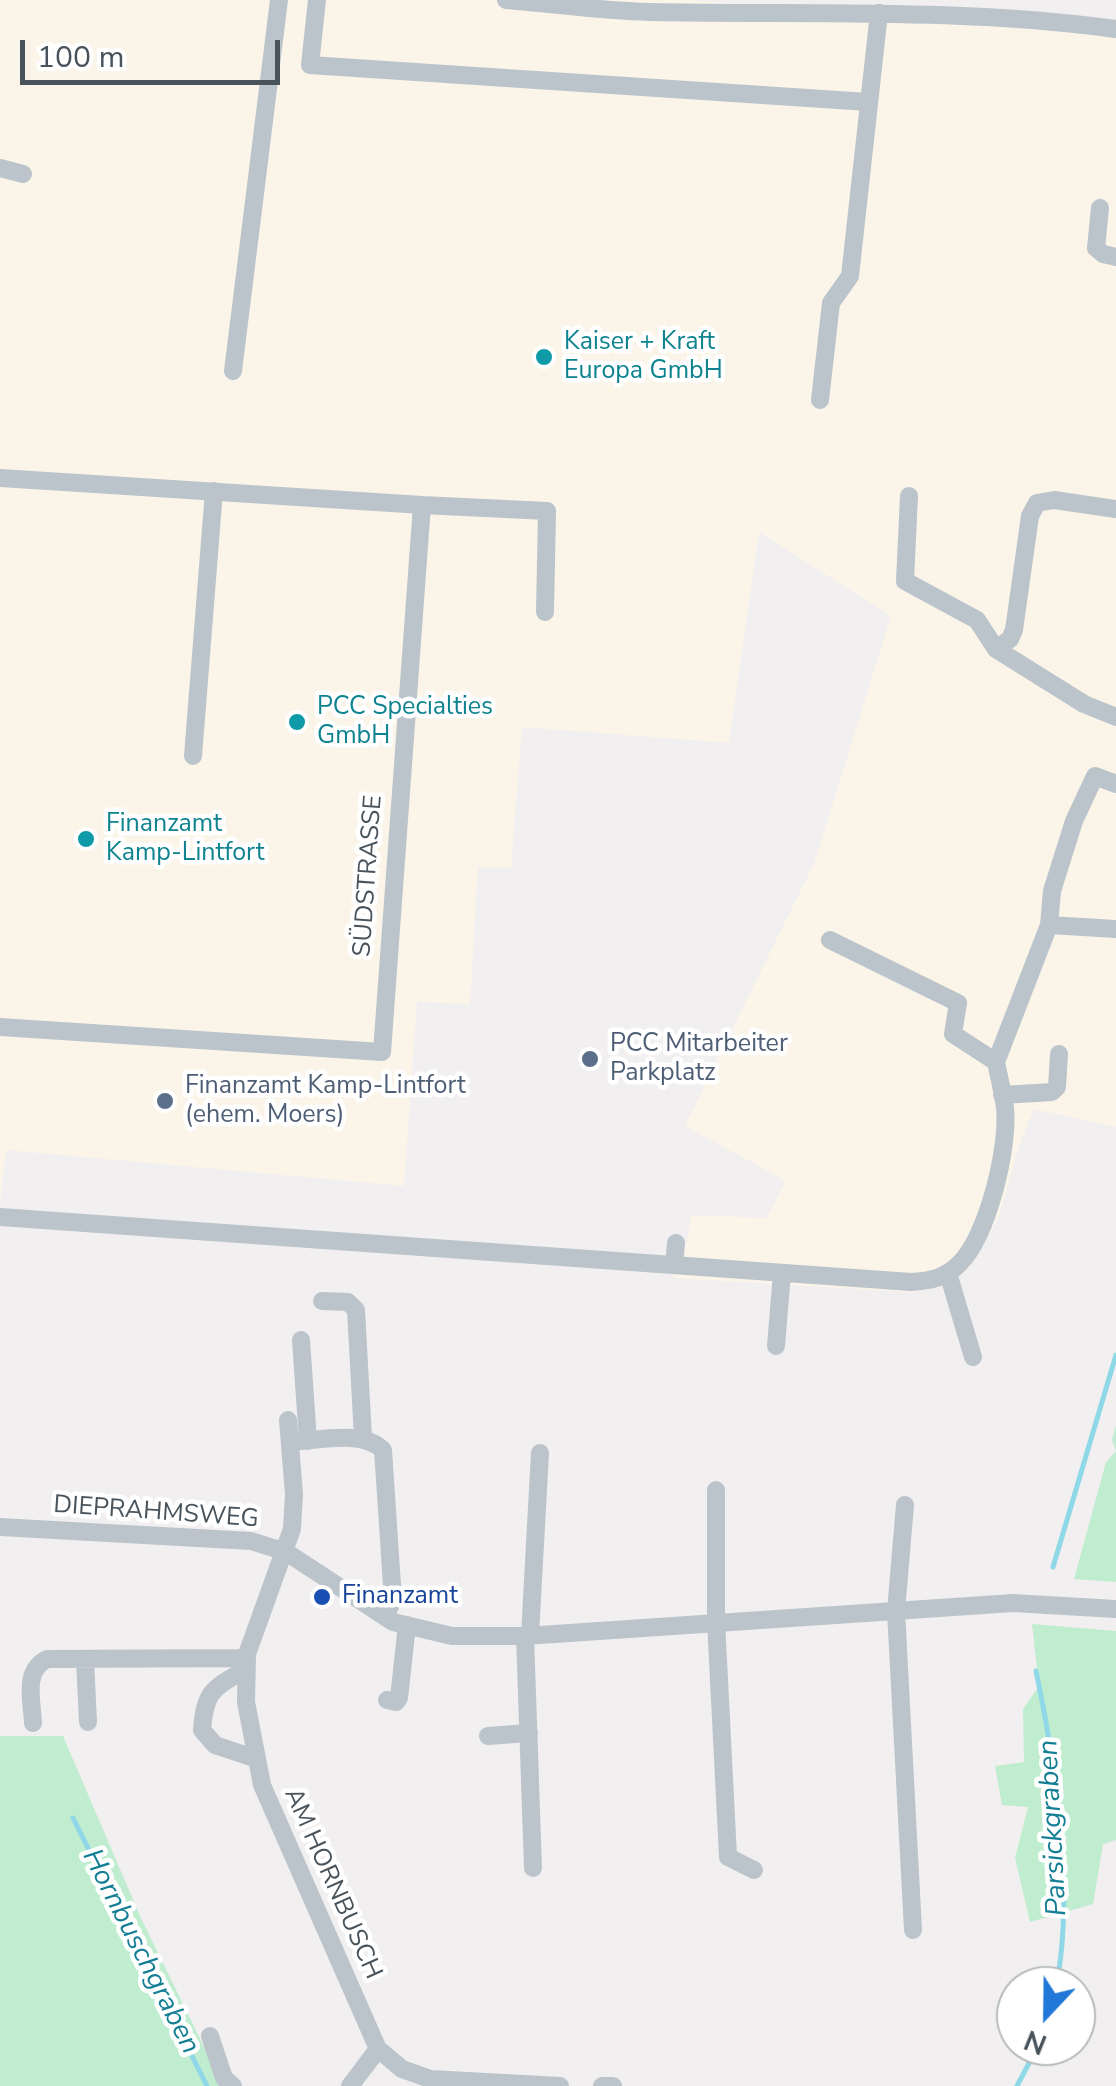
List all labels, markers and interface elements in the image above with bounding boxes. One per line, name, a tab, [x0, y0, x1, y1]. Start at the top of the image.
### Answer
scale bar	[25, 20, 285, 82]
text: 100 m	[37, 37, 124, 78]
place label: Kaiser + Kraft Europa GmbH	[564, 328, 723, 387]
marker: Kaiser + Kraft Europa GmbH	[533, 346, 555, 368]
place label: PCC Specialties GmbH	[317, 693, 493, 752]
marker: PCC Specialties GmbH	[286, 711, 308, 733]
street label: SÜDSTRASSE	[348, 794, 390, 958]
place label: Finanzamt Kamp-Lintfort	[106, 810, 264, 869]
marker: Finanzamt Kamp-Lintfort	[75, 828, 97, 850]
place label: PCC Mitarbeiter Parkplatz	[610, 1030, 788, 1089]
marker: PCC Mitarbeiter Parkplatz	[579, 1048, 601, 1070]
place label: Finanzamt Kamp-Lintfort (ehem. Moers)	[185, 1072, 466, 1131]
marker: Finanzamt Kamp-Lintfort (ehem. Moers)	[154, 1090, 176, 1112]
street label: DIEPRAHMSWEG	[52, 1491, 260, 1535]
place label: Finanzamt	[342, 1582, 458, 1612]
marker: Finanzamt	[311, 1586, 333, 1608]
water label: Parsickgraben	[1033, 1739, 1075, 1917]
street label: AM HORNBUSCH	[276, 1784, 388, 1984]
water label: Hornbuschgraben	[74, 1844, 206, 2060]
north arrow	[996, 1966, 1096, 2066]
text: N	[1019, 2020, 1052, 2064]

